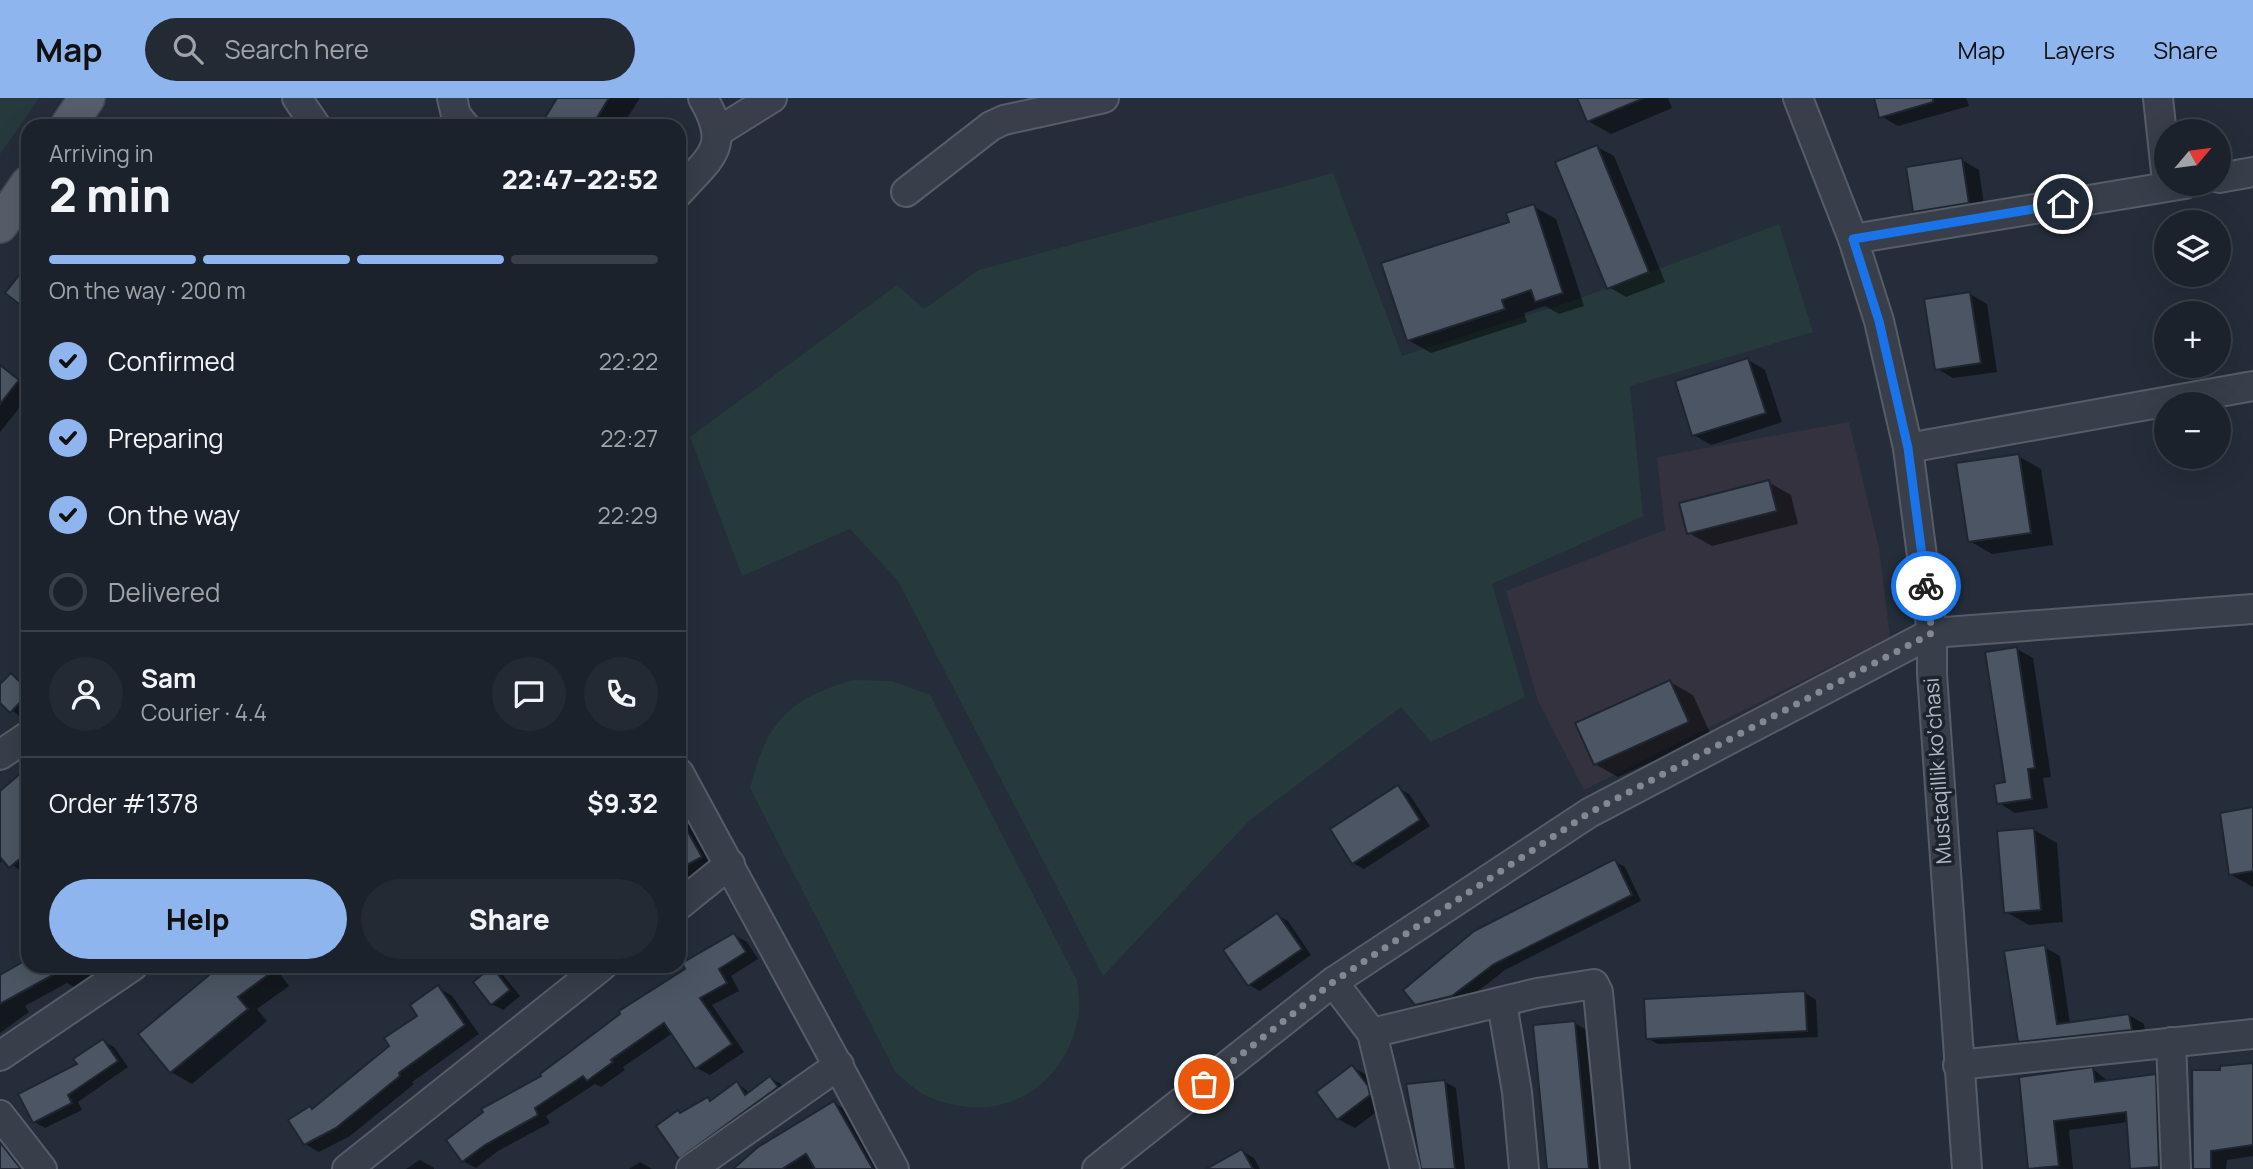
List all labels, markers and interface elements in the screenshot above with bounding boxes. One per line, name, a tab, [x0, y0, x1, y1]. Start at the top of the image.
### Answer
search box	[145, 18, 635, 81]
text: Map	[35, 27, 103, 72]
icon: search	[169, 30, 207, 68]
text: Search here	[225, 31, 369, 67]
text: Map	[1958, 33, 2005, 66]
text: Layers	[2043, 33, 2115, 66]
text: Share	[2153, 33, 2218, 66]
north arrow	[2154, 119, 2231, 196]
map controls	[2154, 119, 2231, 469]
text: Arriving in	[49, 137, 154, 169]
text: 22:47–22:52	[502, 161, 658, 197]
text: 2 min	[49, 163, 171, 226]
pin	[2033, 174, 2093, 234]
icon: home	[2044, 185, 2082, 223]
button: layers	[2154, 210, 2231, 287]
text: On the way · 200 m	[49, 274, 246, 306]
button: +	[2154, 301, 2231, 378]
icon: check	[49, 342, 87, 380]
text: Confirmed	[108, 343, 235, 379]
text: 22:22	[599, 345, 658, 377]
button: −	[2154, 392, 2231, 469]
icon: check	[49, 419, 87, 457]
text: Preparing	[108, 420, 224, 456]
text: 22:27	[600, 422, 658, 454]
icon: check	[49, 496, 87, 534]
text: On the way	[108, 497, 240, 533]
text: 22:29	[598, 499, 658, 531]
courier	[1891, 551, 1961, 621]
icon: bike	[1907, 567, 1945, 605]
text: Delivered	[108, 574, 220, 610]
button: person	[49, 657, 123, 731]
button: chat	[492, 657, 566, 731]
button: phone	[584, 657, 658, 731]
text: Sam	[141, 660, 196, 696]
street label: Mustaqillik ko‘chasi	[1917, 677, 1957, 865]
text: Courier · 4.4	[141, 696, 267, 728]
text: Order #1378	[49, 785, 199, 821]
text: $9.32	[587, 785, 658, 821]
button: Help	[49, 879, 347, 959]
button: Share	[361, 879, 658, 959]
pin	[1174, 1054, 1234, 1114]
icon: bag	[1185, 1065, 1223, 1103]

